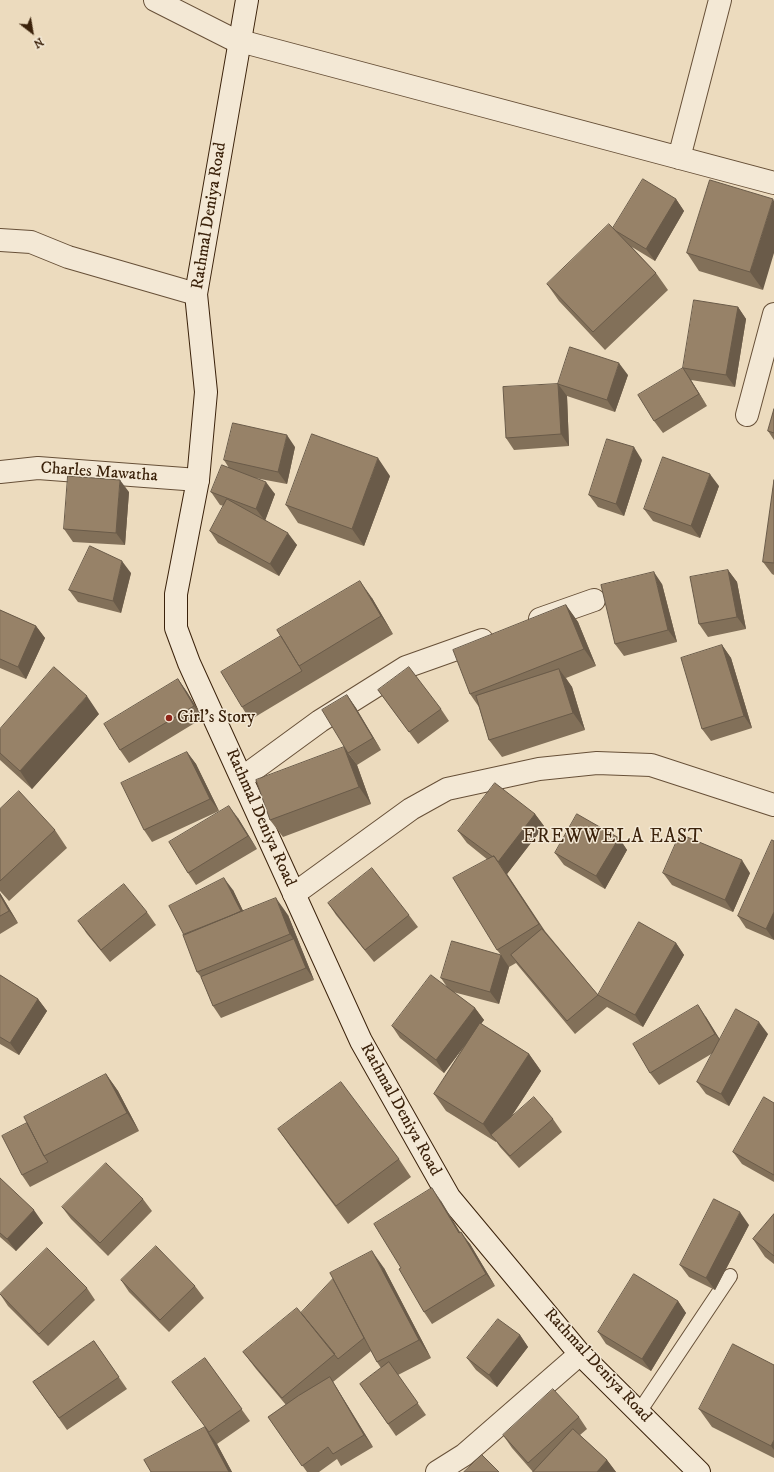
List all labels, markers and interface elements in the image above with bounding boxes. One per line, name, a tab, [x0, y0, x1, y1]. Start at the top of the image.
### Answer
north arrow	[12, 12, 52, 52]
text: N	[31, 34, 46, 51]
street label: Rathmal Deniya Road	[188, 141, 232, 291]
street label: Charles Mawatha	[40, 459, 158, 487]
place label: Girl's Story	[177, 708, 255, 728]
marker: Girl's Story	[164, 713, 174, 723]
street label: Rathmal Deniya Road	[220, 746, 300, 890]
district label: EREWWELA EAST	[523, 827, 703, 849]
street label: Rathmal Deniya Road	[355, 1040, 445, 1180]
street label: Rathmal Deniya Road	[539, 1305, 655, 1427]

